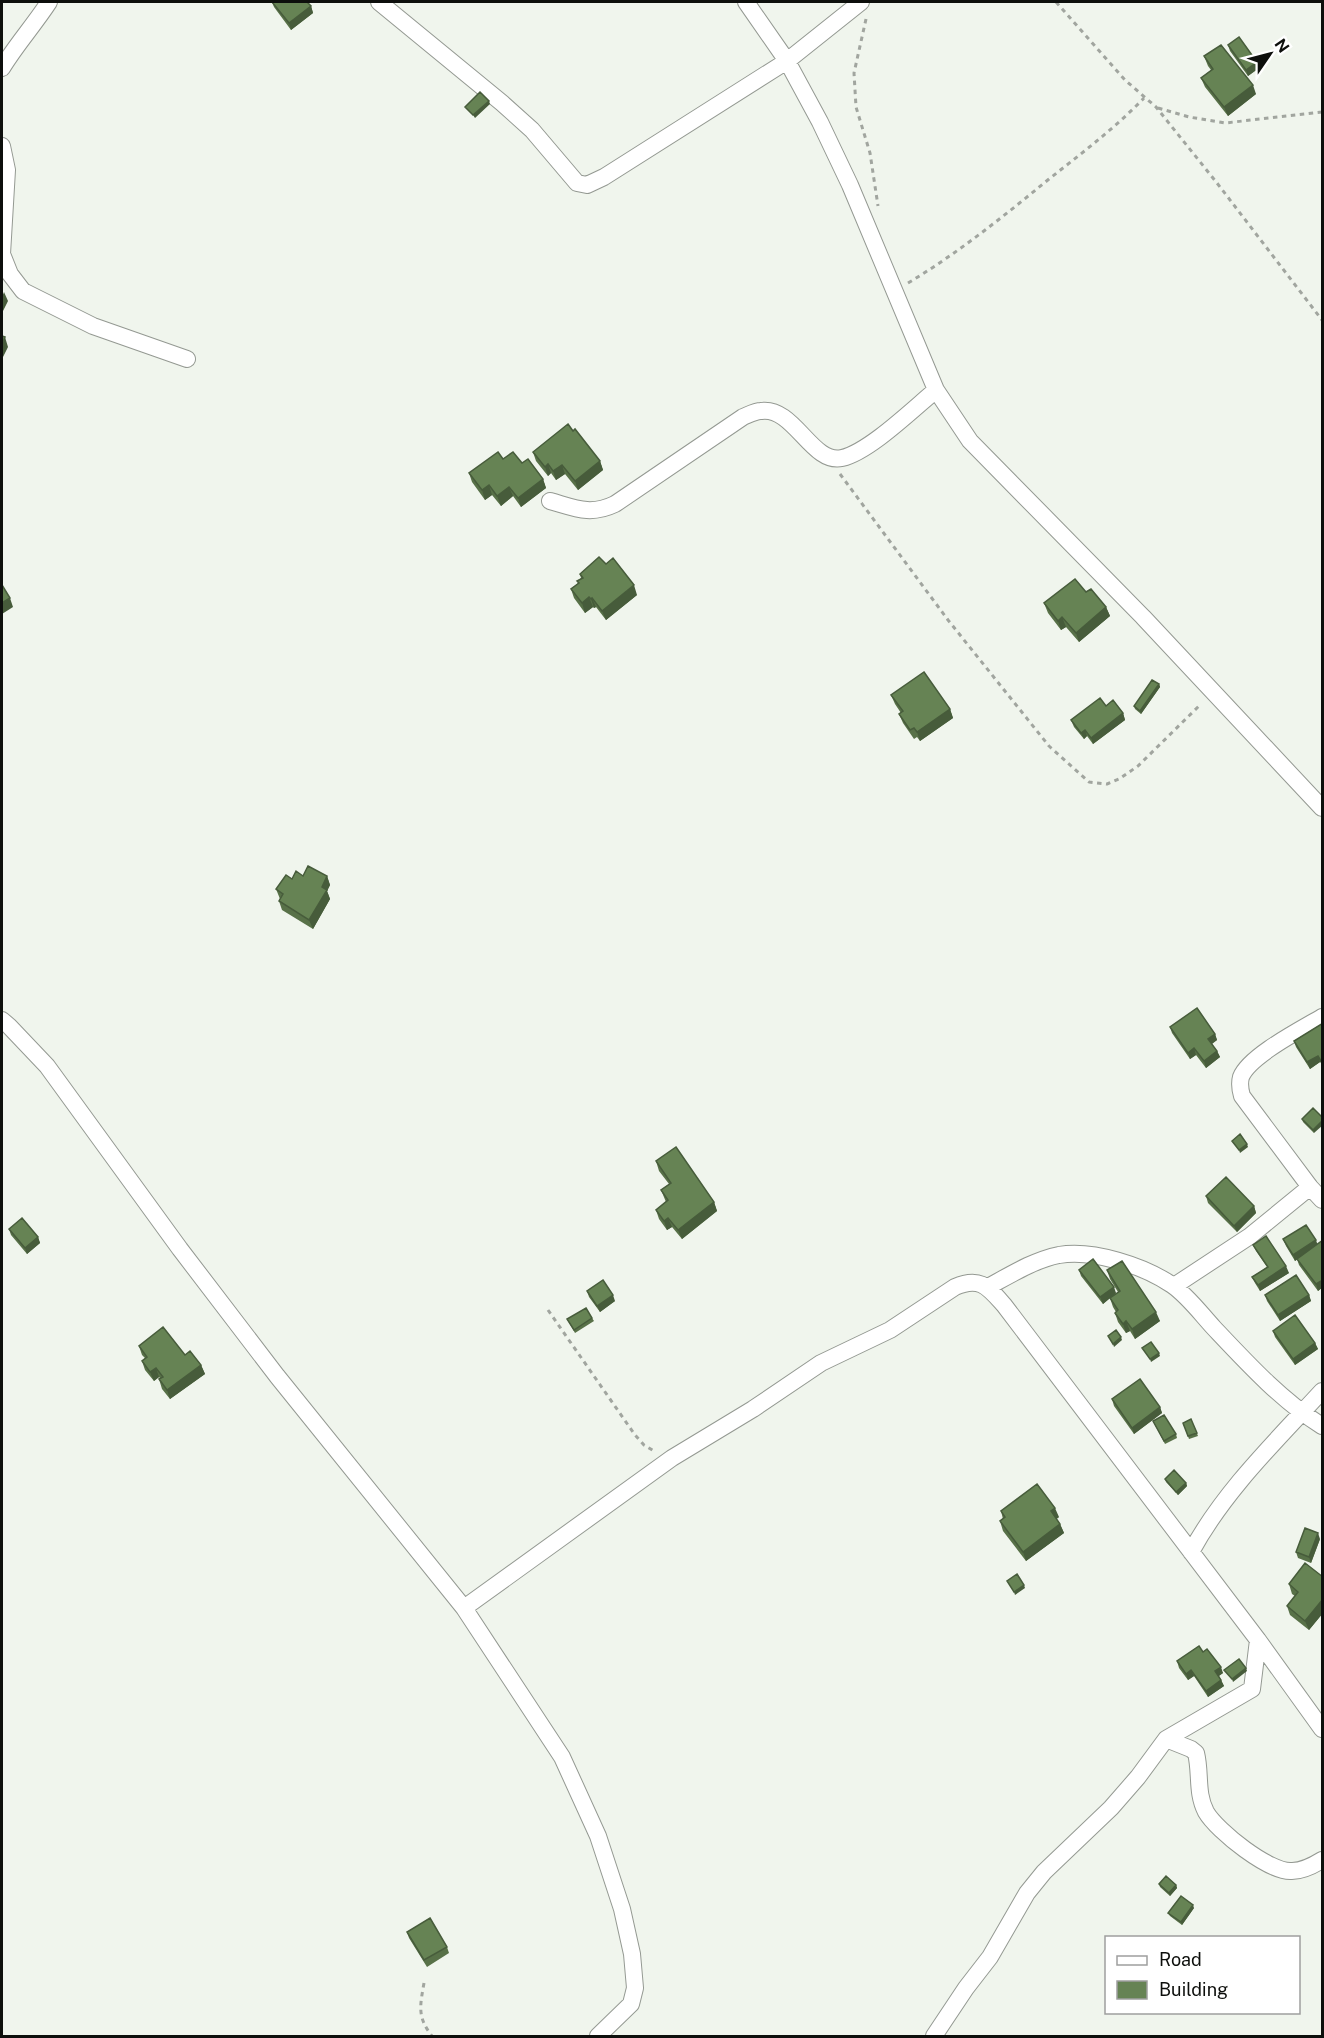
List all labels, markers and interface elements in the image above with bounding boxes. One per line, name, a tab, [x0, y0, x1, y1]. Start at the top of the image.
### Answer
north arrow	[1240, 24, 1300, 84]
text: N	[1271, 35, 1293, 56]
legend	[1105, 1936, 1300, 2014]
text: Road	[1159, 1949, 1202, 1970]
text: Building	[1159, 1979, 1228, 2000]

